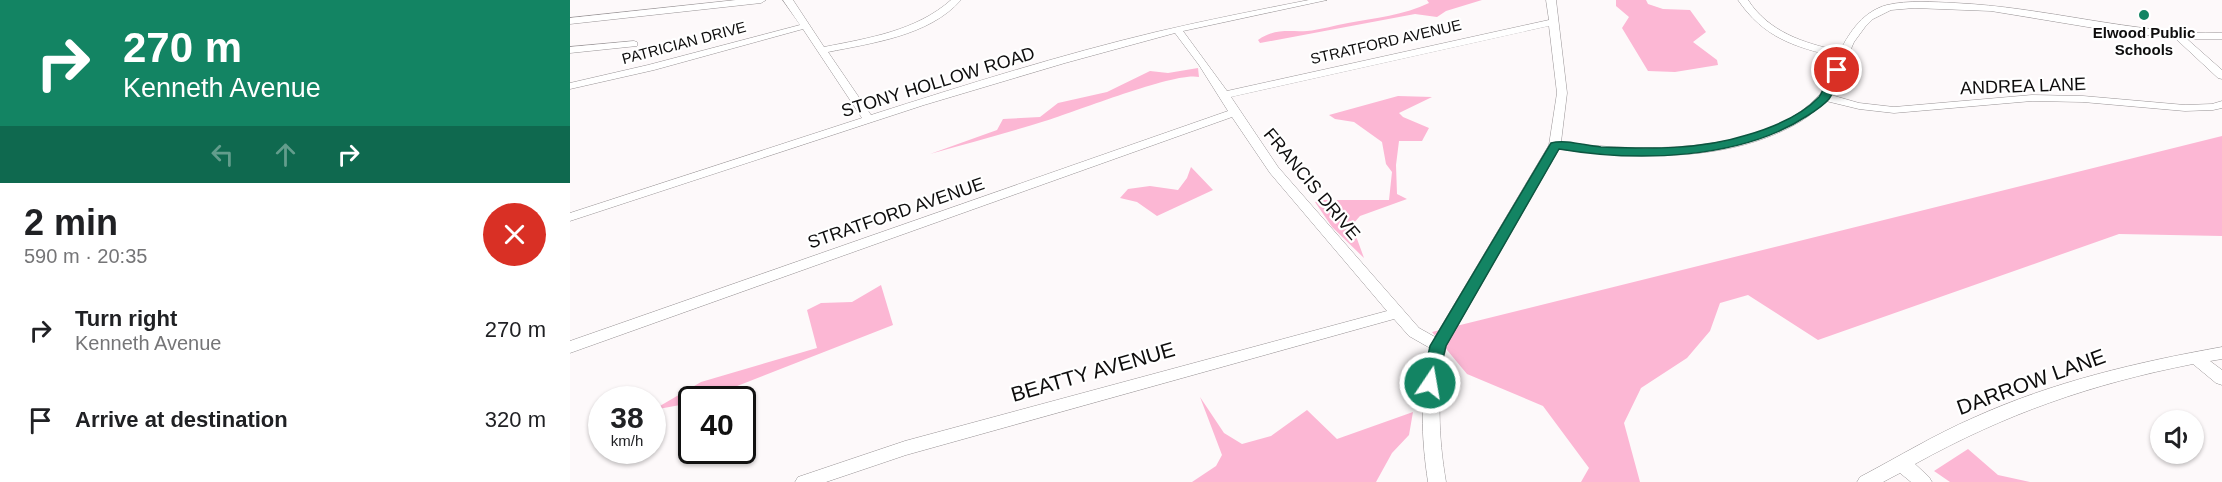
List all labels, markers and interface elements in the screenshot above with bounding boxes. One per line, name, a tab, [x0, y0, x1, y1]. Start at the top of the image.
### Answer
marker: Elwood Public Schools	[2137, 8, 2151, 22]
street label: STRATFORD AVENUE	[1309, 16, 1463, 67]
street label: PATRICIAN DRIVE	[620, 18, 748, 67]
icon: right	[24, 24, 102, 102]
text: 270 m	[123, 24, 242, 71]
place label: Elwood Public Schools	[2093, 24, 2195, 58]
street label: STONY HOLLOW ROAD	[839, 43, 1037, 121]
pin	[1811, 44, 1862, 95]
icon: arrive	[1820, 53, 1853, 86]
text: Kenneth Avenue	[123, 73, 321, 103]
street label: ANDREA LANE	[1960, 74, 2086, 98]
street label: FRANCIS DRIVE	[1260, 124, 1364, 244]
icon: left	[206, 138, 239, 171]
icon: ahead	[269, 138, 302, 171]
icon: right	[332, 138, 365, 171]
street label: STRATFORD AVENUE	[805, 173, 987, 253]
text: 2 min	[24, 202, 118, 243]
button: close	[483, 203, 546, 266]
text: 590 m · 20:35	[24, 245, 147, 267]
text: Turn right	[75, 306, 177, 331]
icon: right	[24, 314, 57, 347]
text: 270 m	[485, 317, 546, 342]
text: Kenneth Avenue	[75, 332, 221, 354]
street label: BEATTY AVENUE	[1008, 337, 1177, 406]
street label: DARROW LANE	[1953, 344, 2108, 419]
position arrow	[1398, 351, 1462, 415]
speed limit sign: 40	[678, 386, 756, 464]
text: 38	[610, 401, 644, 434]
icon: arrive	[24, 404, 57, 437]
text: Arrive at destination	[75, 407, 288, 432]
text: 320 m	[485, 407, 546, 432]
map controls	[2150, 410, 2204, 464]
button: sound	[2150, 410, 2204, 464]
text: km/h	[611, 432, 643, 449]

